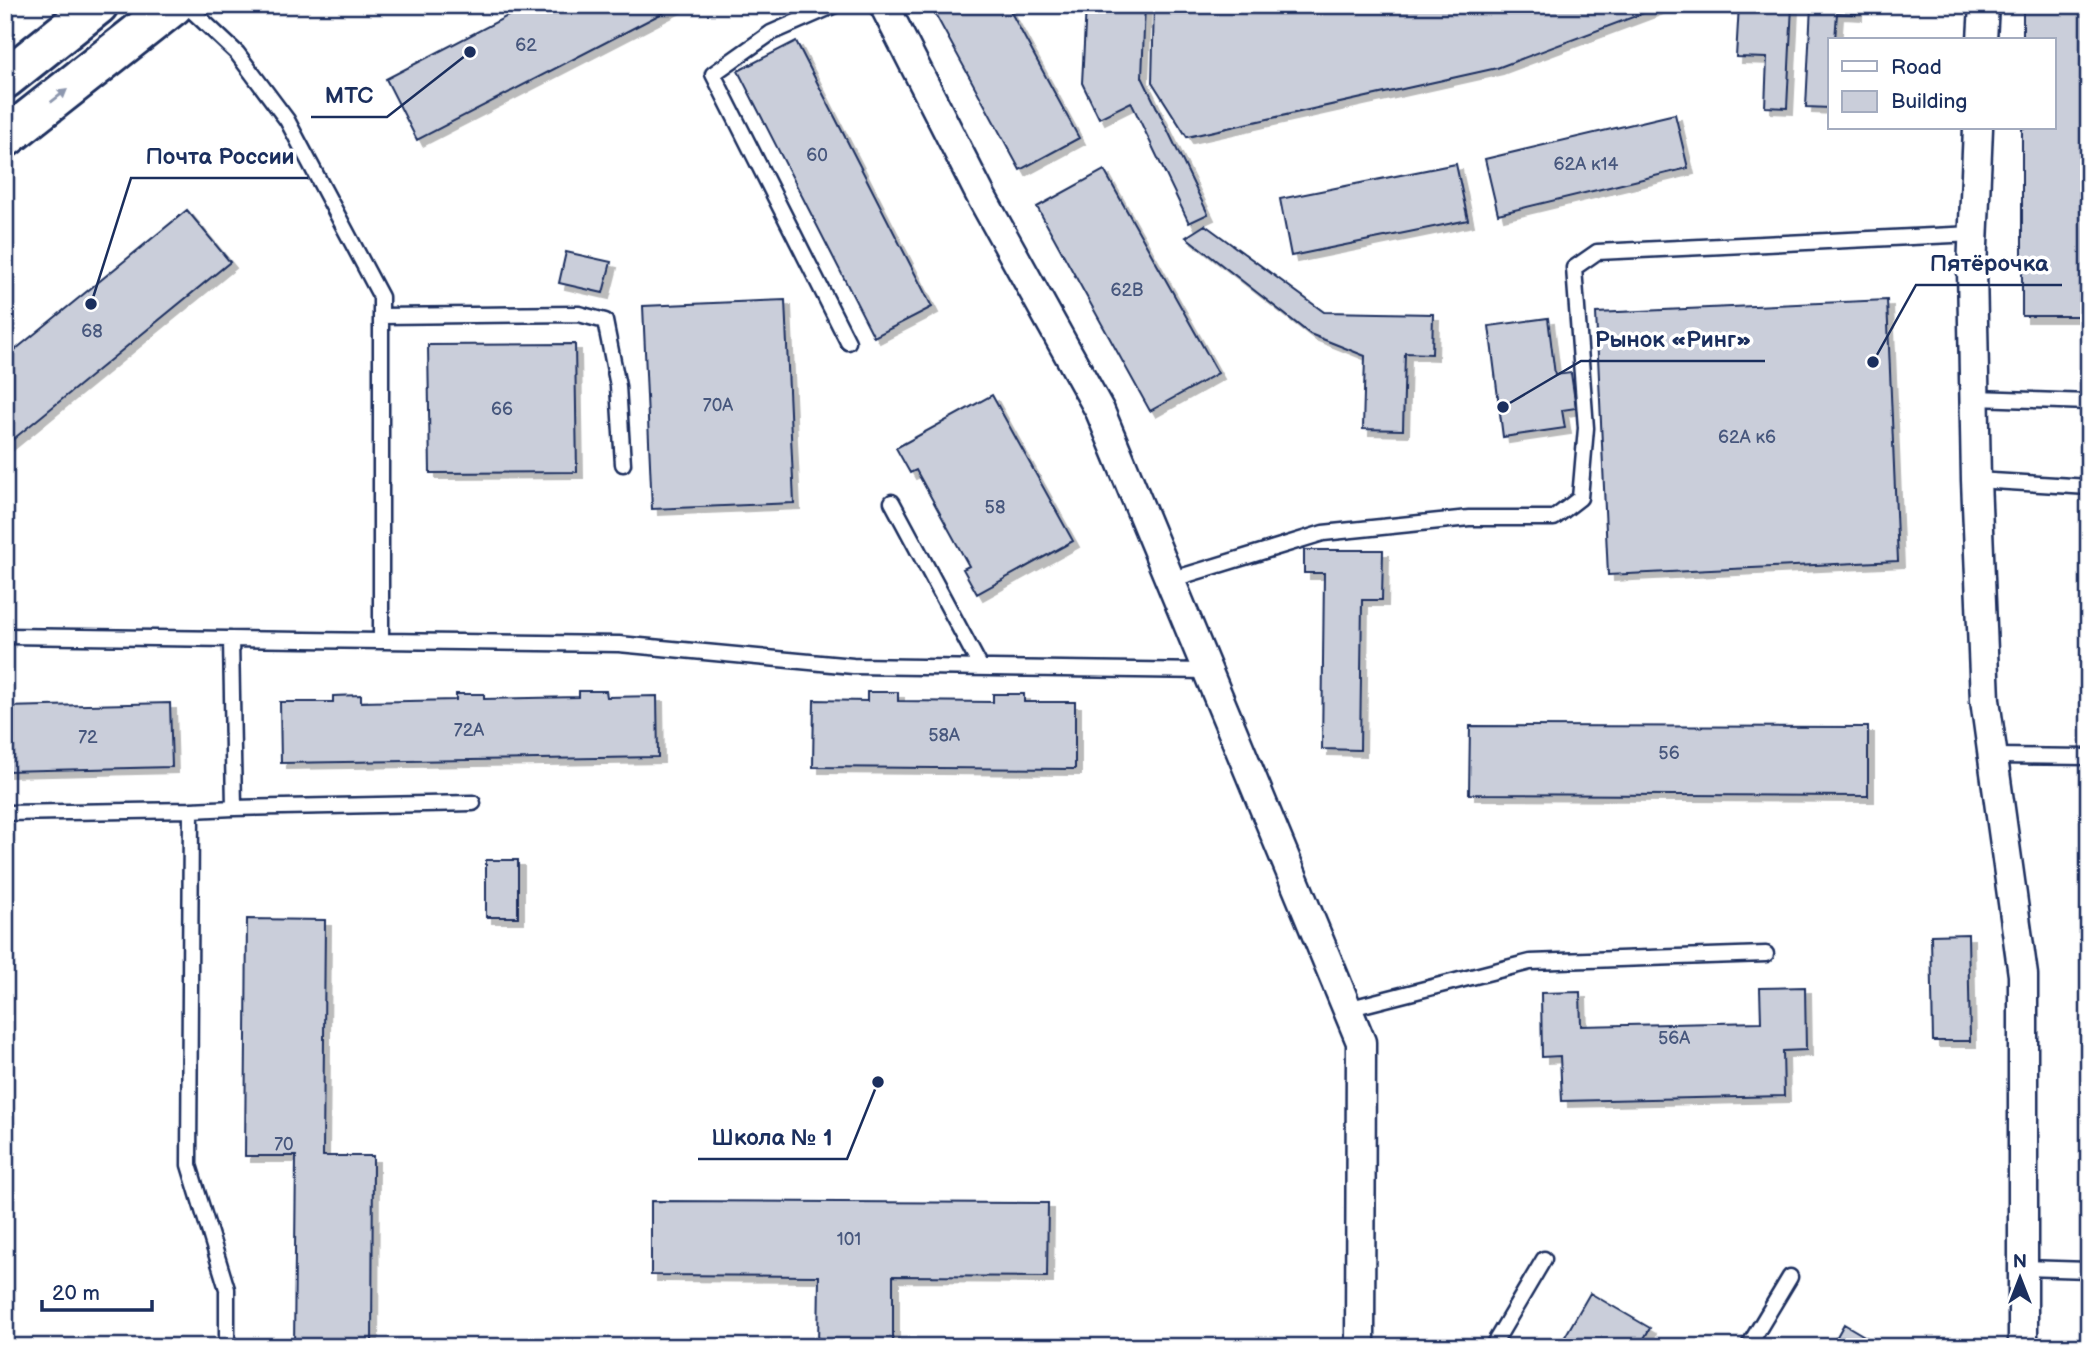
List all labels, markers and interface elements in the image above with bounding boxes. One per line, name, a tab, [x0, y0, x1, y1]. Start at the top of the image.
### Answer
house number: 62	[515, 35, 537, 56]
legend	[1828, 38, 2056, 130]
text: Road	[1891, 55, 1942, 80]
callout: МТС	[311, 73, 387, 117]
text: МТС	[325, 82, 373, 110]
one-way arrow	[50, 89, 67, 104]
text: Building	[1891, 89, 1967, 114]
callout: Почта России	[131, 134, 308, 178]
text: Почта России	[145, 143, 295, 171]
house number: 60	[806, 145, 828, 166]
house number: 62А к14	[1554, 154, 1618, 175]
callout: Пятёрочка	[1916, 241, 2062, 285]
text: Пятёрочка	[1930, 250, 2049, 278]
house number: 62В	[1110, 280, 1144, 301]
callout: Рынок «Ринг»	[1581, 317, 1765, 361]
house number: 68	[81, 321, 103, 342]
text: Рынок «Ринг»	[1595, 326, 1751, 354]
house number: 70А	[703, 395, 733, 416]
house number: 66	[491, 399, 513, 420]
house number: 62А к6	[1718, 427, 1776, 448]
house number: 58	[985, 497, 1005, 518]
house number: 72А	[454, 720, 484, 741]
house number: 58А	[928, 725, 960, 746]
house number: 72	[78, 727, 98, 748]
house number: 56	[1658, 743, 1680, 764]
house number: 56А	[1658, 1028, 1690, 1049]
callout: Школа № 1	[698, 1115, 847, 1159]
text: Школа № 1	[711, 1124, 833, 1152]
house number: 70	[274, 1134, 294, 1155]
house number: 101	[837, 1229, 861, 1250]
north arrow	[1986, 1244, 2056, 1314]
text: N	[2013, 1251, 2027, 1274]
scale bar	[42, 1268, 152, 1312]
text: 20 m	[52, 1281, 100, 1306]

